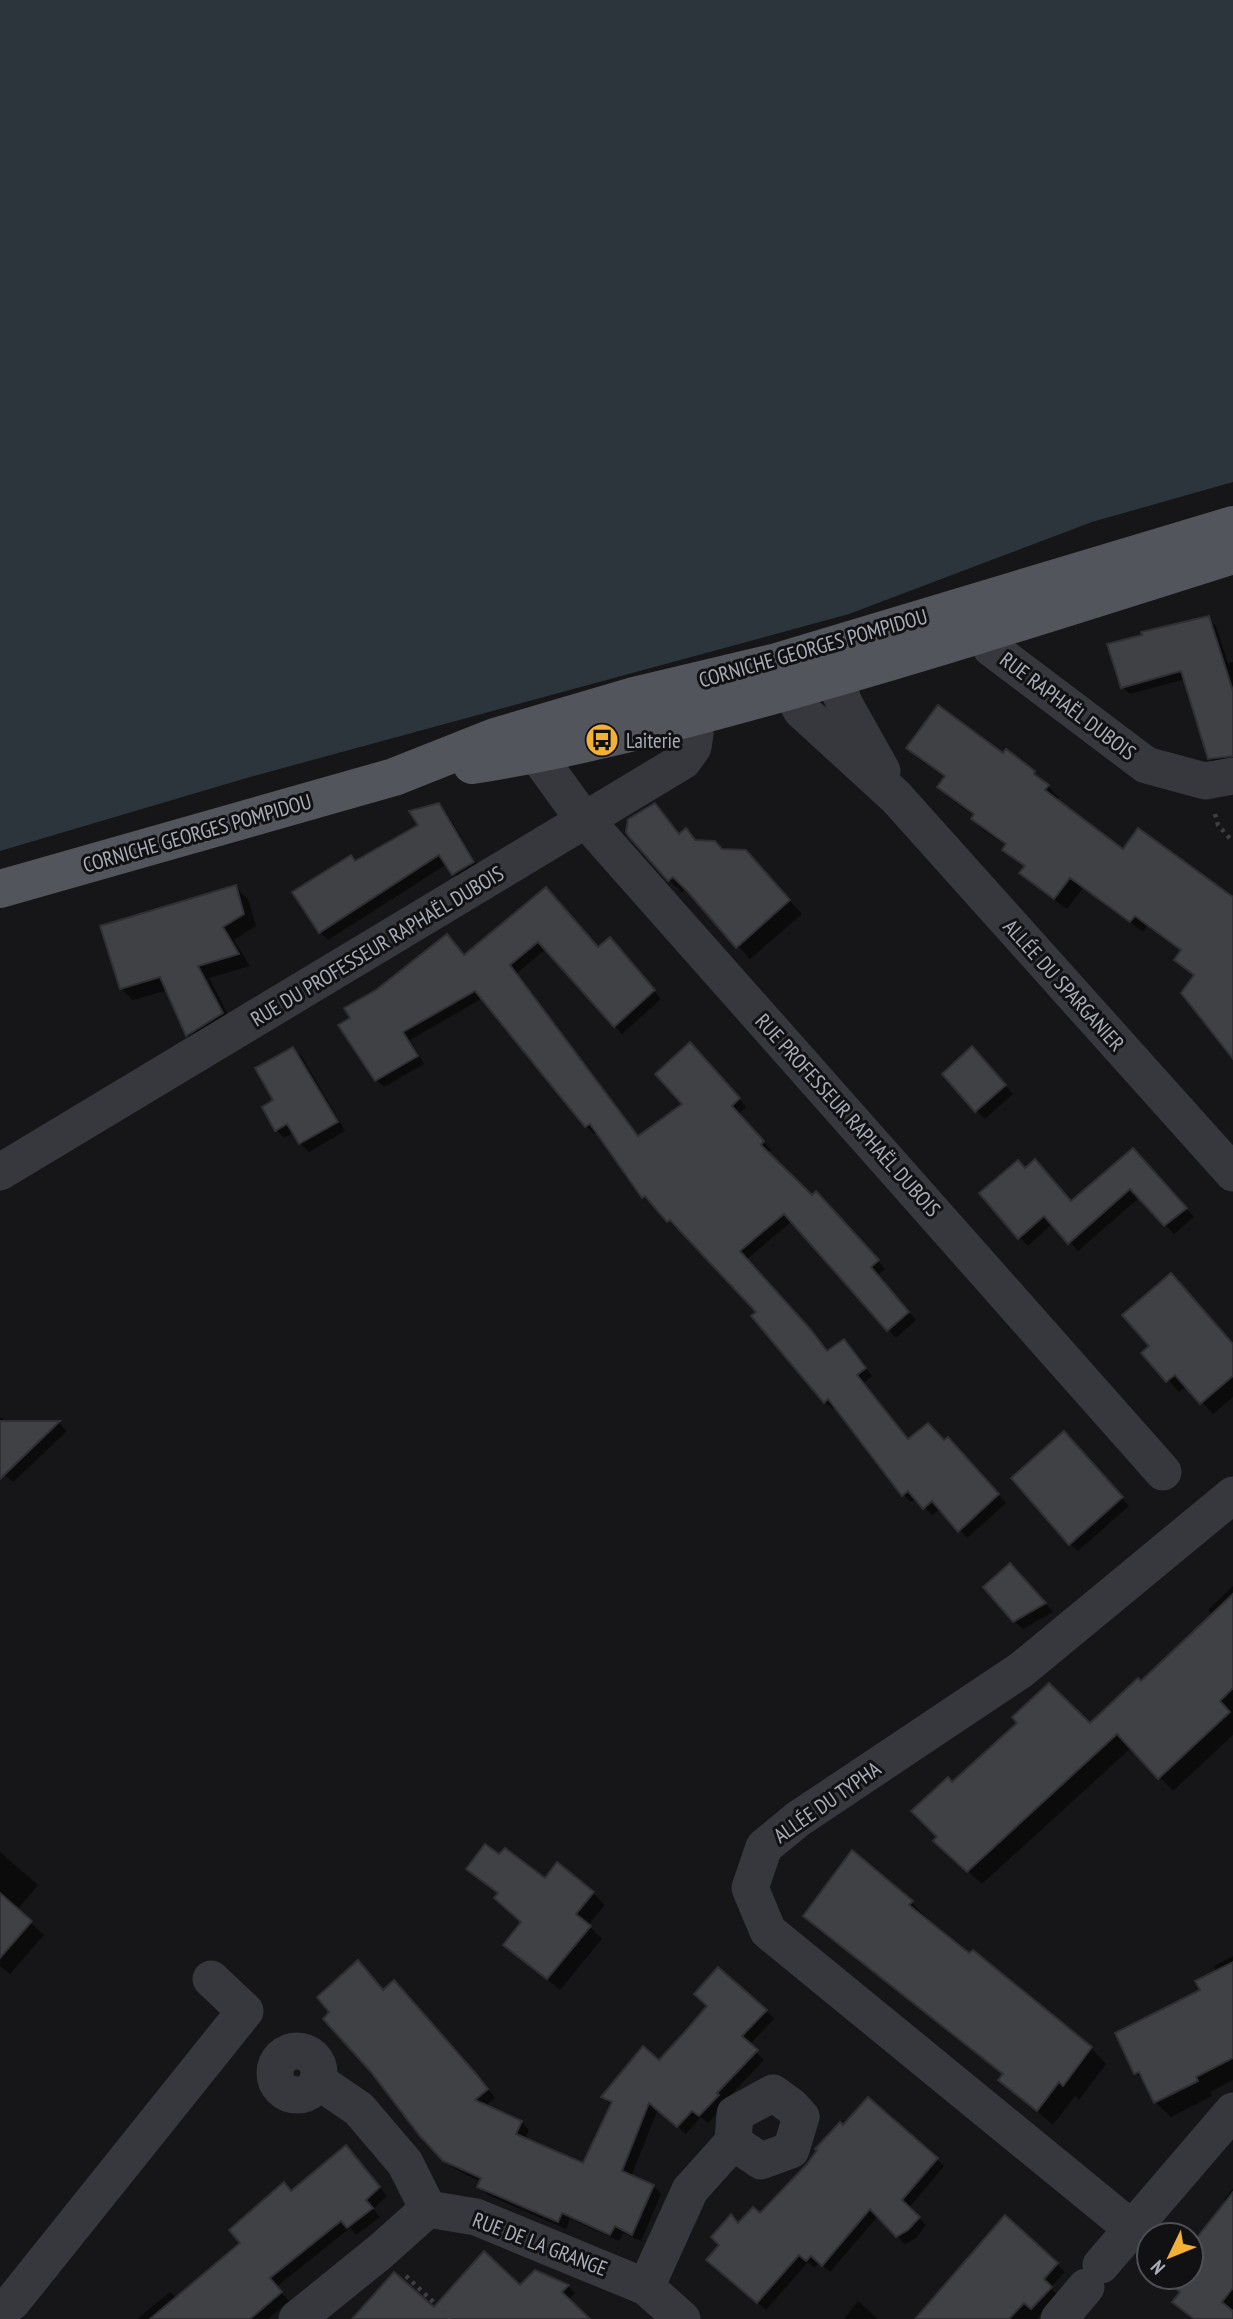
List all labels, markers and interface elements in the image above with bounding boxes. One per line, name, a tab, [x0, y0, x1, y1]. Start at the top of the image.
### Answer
street label: CORNICHE GEORGES POMPIDOU	[696, 602, 930, 694]
street label: RUE RAPHAËL DUBOIS	[995, 646, 1141, 766]
bus stop icon: Laiterie	[583, 721, 621, 759]
place label: Laiterie	[626, 727, 681, 754]
street label: CORNICHE GEORGES POMPIDOU	[80, 787, 314, 879]
street label: RUE DU PROFESSEUR RAPHAËL DUBOIS	[246, 860, 508, 1032]
street label: ALLÉE DU SPARGANIER	[998, 913, 1130, 1057]
street label: RUE PROFESSEUR RAPHAËL DUBOIS	[750, 1008, 946, 1222]
street label: ALLÉE DU TYPHA	[768, 1755, 886, 1849]
street label: RUE DE LA GRANGE	[469, 2206, 611, 2282]
north arrow	[1135, 2221, 1205, 2291]
text: N	[1145, 2256, 1170, 2280]

